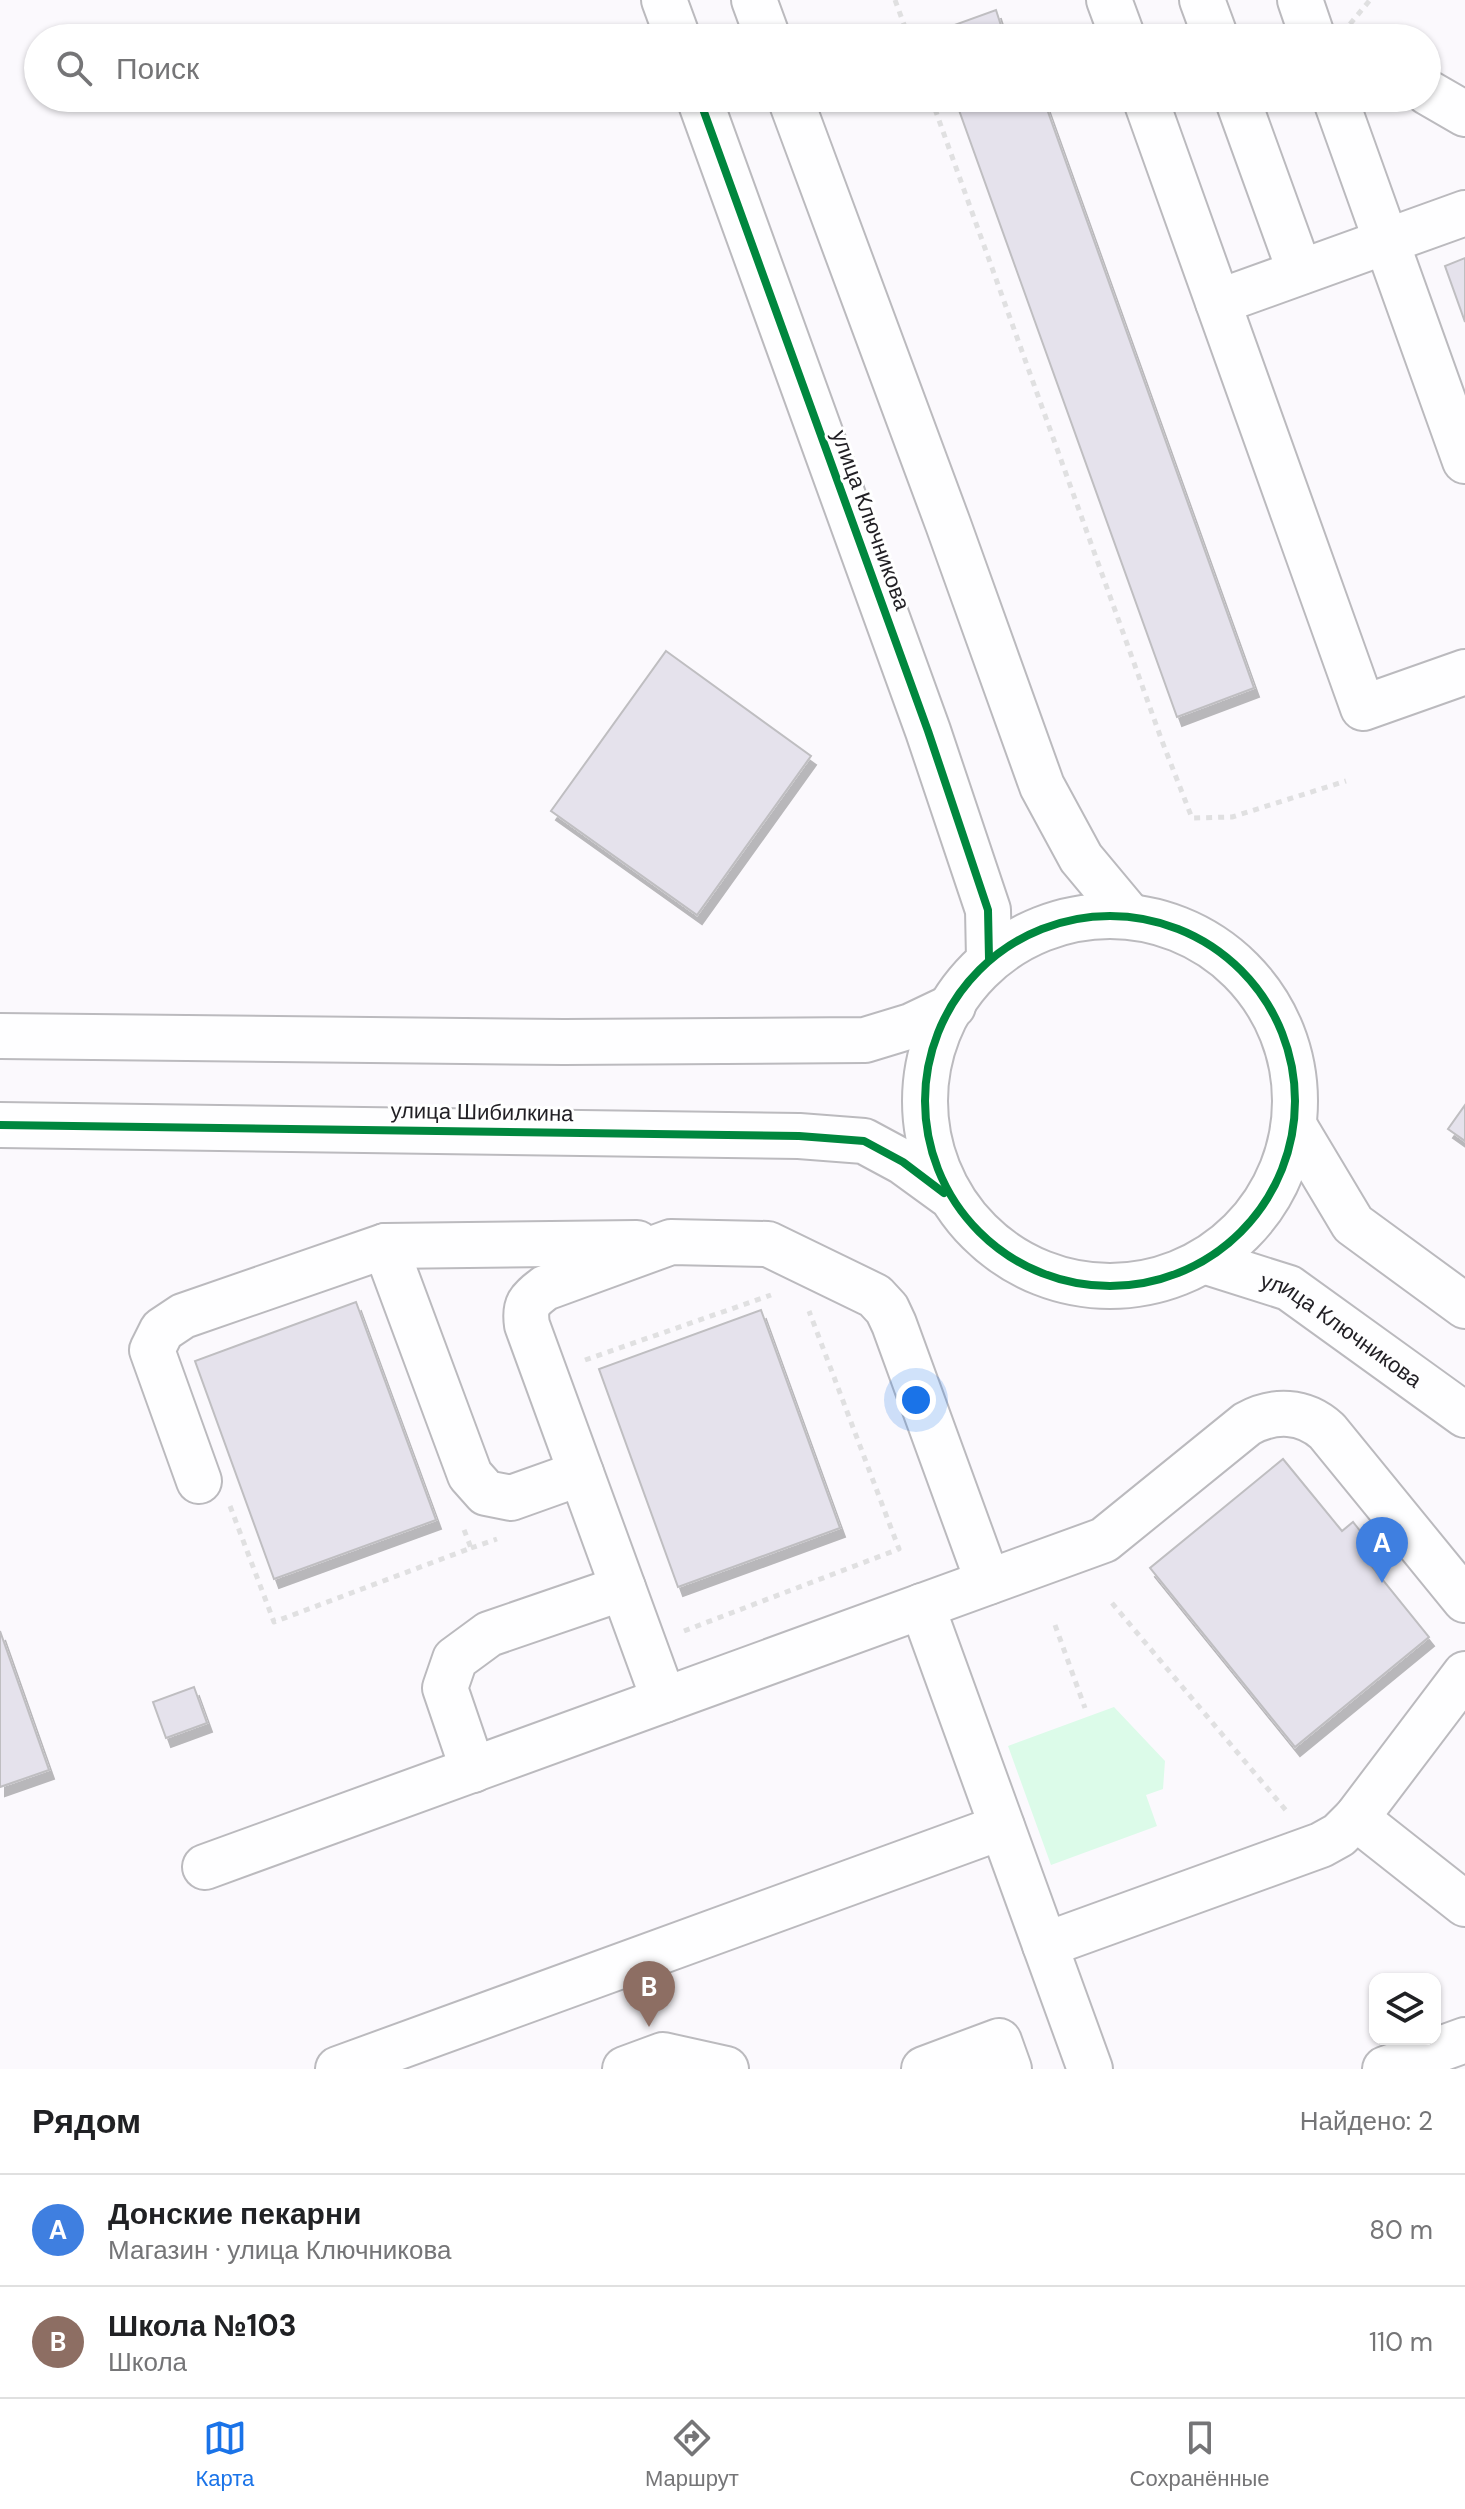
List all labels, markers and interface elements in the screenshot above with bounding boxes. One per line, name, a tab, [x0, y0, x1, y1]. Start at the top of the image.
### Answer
search box	[24, 24, 1441, 112]
icon: search	[52, 46, 96, 90]
text: Поиск	[116, 49, 199, 88]
street label: улица Ключникова	[825, 426, 917, 615]
street label: улица Шибилкина	[390, 1096, 574, 1128]
street label: улица Ключникова	[1257, 1265, 1429, 1394]
your location	[896, 1380, 936, 1420]
pin: A	[1356, 1517, 1408, 1583]
pin: B	[623, 1961, 675, 2027]
map controls	[1369, 1973, 1441, 2045]
button: layers	[1369, 1973, 1441, 2045]
text: Рядом	[32, 2099, 141, 2144]
text: Найдено: 2	[1300, 2104, 1433, 2138]
text: Донские пекарни	[108, 2194, 361, 2233]
text: A	[49, 2213, 67, 2247]
text: 80 m	[1369, 2213, 1433, 2247]
text: Магазин · улица Ключникова	[108, 2233, 451, 2267]
text: Школа №103	[108, 2306, 297, 2345]
text: B	[50, 2325, 66, 2359]
text: 110 m	[1369, 2325, 1433, 2359]
text: Школа	[108, 2345, 187, 2379]
tab: Карта	[195, 2416, 254, 2493]
tab: Маршрут	[645, 2416, 739, 2493]
tab: Сохранённые	[1130, 2416, 1270, 2493]

